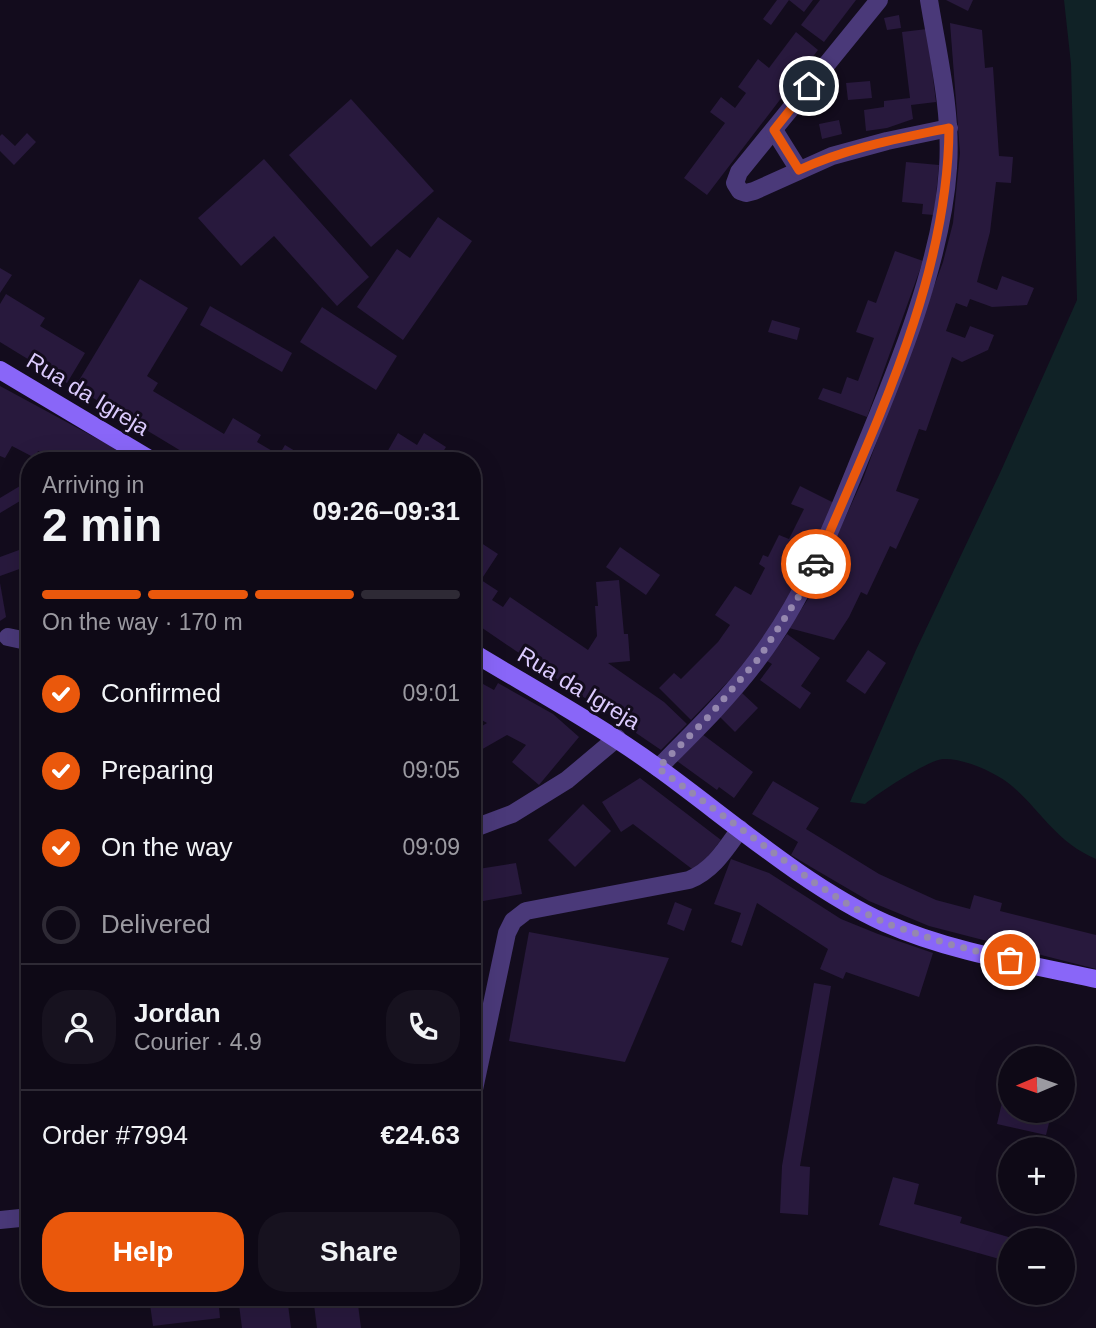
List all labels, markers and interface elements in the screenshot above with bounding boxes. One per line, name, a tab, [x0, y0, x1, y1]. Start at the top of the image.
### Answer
pin	[779, 56, 839, 116]
icon: home	[790, 67, 828, 105]
street label: Rua da Igreja	[22, 347, 154, 441]
text: Arriving in	[42, 472, 144, 498]
text: 09:26–09:31	[313, 496, 460, 526]
text: 2 min	[42, 499, 162, 551]
courier	[781, 529, 851, 599]
icon: car	[797, 545, 835, 583]
text: On the way · 170 m	[42, 609, 243, 635]
street label: Rua da Igreja	[513, 641, 645, 735]
icon: check	[42, 675, 80, 713]
text: Confirmed	[101, 678, 221, 708]
text: 09:01	[402, 680, 460, 706]
icon: check	[42, 752, 80, 790]
text: Preparing	[101, 755, 214, 785]
text: 09:05	[402, 757, 460, 783]
icon: check	[42, 829, 80, 867]
text: On the way	[101, 832, 233, 862]
text: 09:09	[402, 834, 460, 860]
text: Delivered	[101, 909, 211, 939]
pin	[980, 930, 1040, 990]
icon: bag	[991, 941, 1029, 979]
button: person	[42, 990, 116, 1064]
button: phone	[386, 990, 460, 1064]
text: Jordan	[134, 998, 221, 1028]
text: Courier · 4.9	[134, 1029, 262, 1055]
north arrow	[998, 1046, 1074, 1124]
map controls	[998, 1046, 1075, 1305]
text: Order #7994	[42, 1120, 188, 1150]
text: €24.63	[380, 1120, 460, 1150]
button: +	[998, 1137, 1075, 1214]
button: Help	[42, 1212, 244, 1292]
button: Share	[258, 1212, 460, 1292]
button: −	[998, 1228, 1075, 1305]

